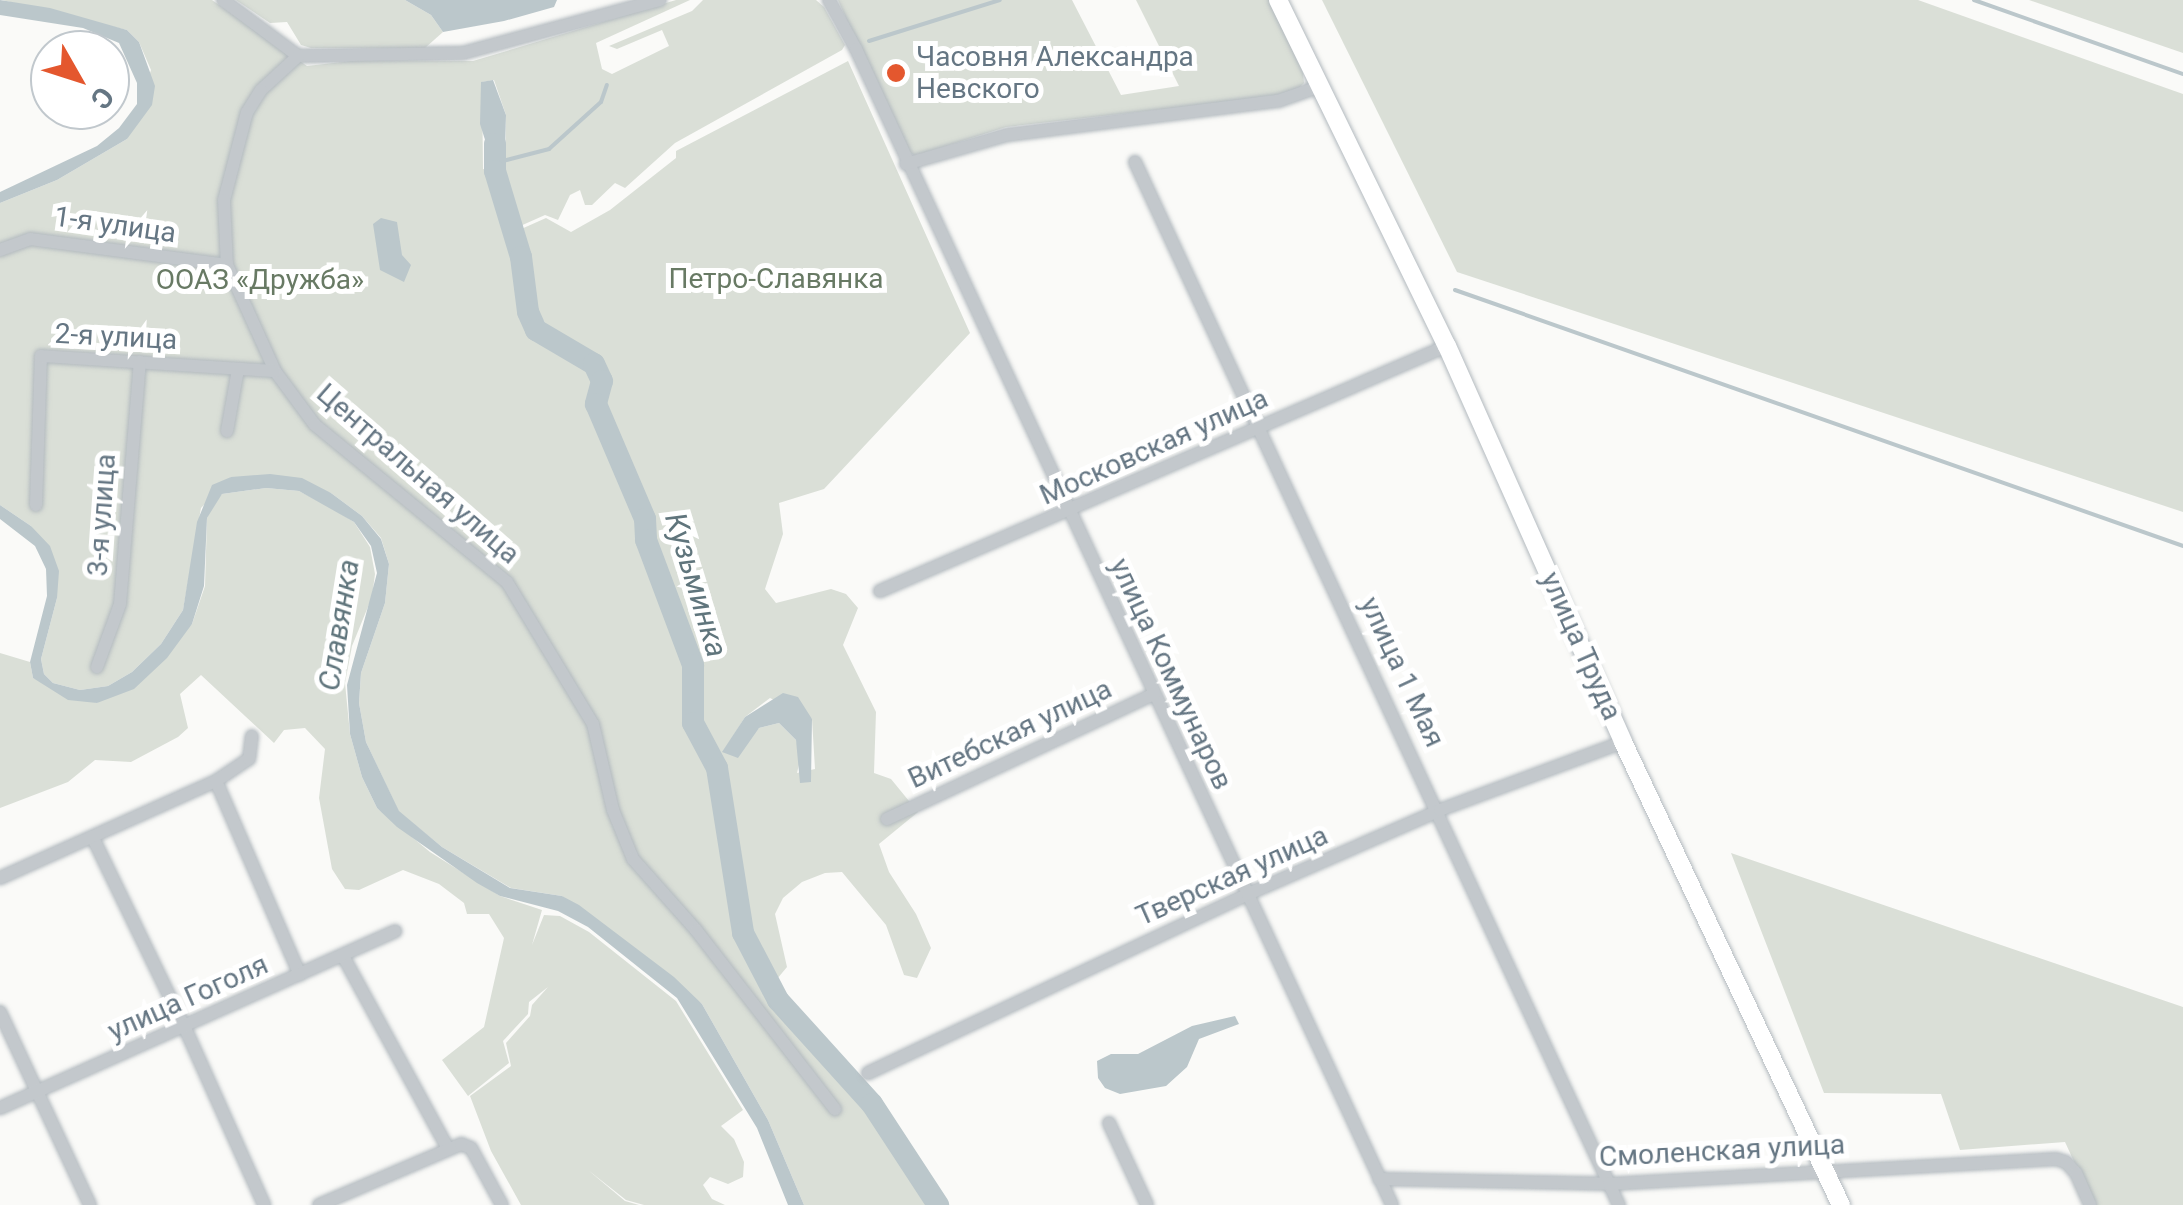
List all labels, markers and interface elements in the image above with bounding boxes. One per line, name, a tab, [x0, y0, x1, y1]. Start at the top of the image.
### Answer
north arrow	[30, 30, 130, 130]
place label: Часовня Александра Невского	[916, 40, 1194, 106]
marker: Часовня Александра Невского	[885, 62, 907, 84]
text: С	[84, 80, 121, 115]
street label: 1-я улица	[52, 200, 178, 250]
park label: Петро-Славянка	[668, 262, 884, 296]
park label: ООАЗ «Дружба»	[156, 263, 364, 297]
street label: 2-я улица	[54, 317, 178, 357]
street label: Центральная улица	[310, 377, 526, 571]
street label: Московская улица	[1035, 382, 1273, 512]
street label: 3-я улица	[81, 453, 123, 577]
water label: Кузьминка	[657, 508, 735, 662]
street label: улица Коммунаров	[1103, 553, 1239, 795]
water label: Славянка	[311, 557, 367, 693]
street label: улица Труда	[1533, 566, 1629, 726]
street label: улица 1 Мая	[1353, 592, 1451, 752]
street label: Витебская улица	[903, 672, 1117, 796]
street label: Тверская улица	[1131, 819, 1333, 933]
street label: улица Гоголя	[103, 948, 273, 1048]
street label: Смоленская улица	[1598, 1128, 1846, 1174]

